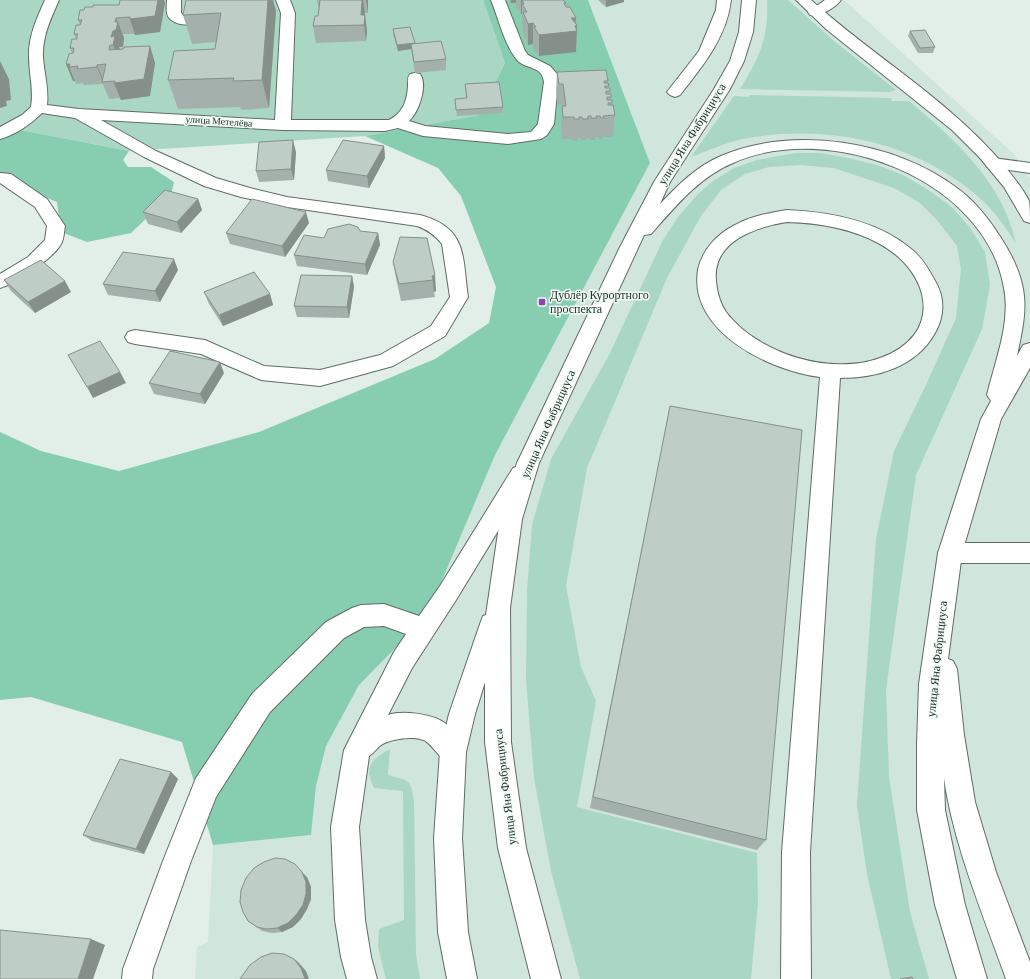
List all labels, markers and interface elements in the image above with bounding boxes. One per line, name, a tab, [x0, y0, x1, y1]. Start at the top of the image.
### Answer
street label: улица Яна Фабрициуса	[655, 80, 729, 187]
street label: улица Метелёва	[185, 113, 253, 129]
place label: Дублёр Курортного проспекта	[550, 288, 649, 316]
marker: Дублёр Курортного проспекта	[537, 297, 547, 307]
street label: улица Яна Фабрициуса	[518, 367, 578, 480]
street label: улица Яна Фабрициуса	[924, 599, 950, 718]
street label: улица Яна Фабрициуса	[491, 727, 519, 846]

